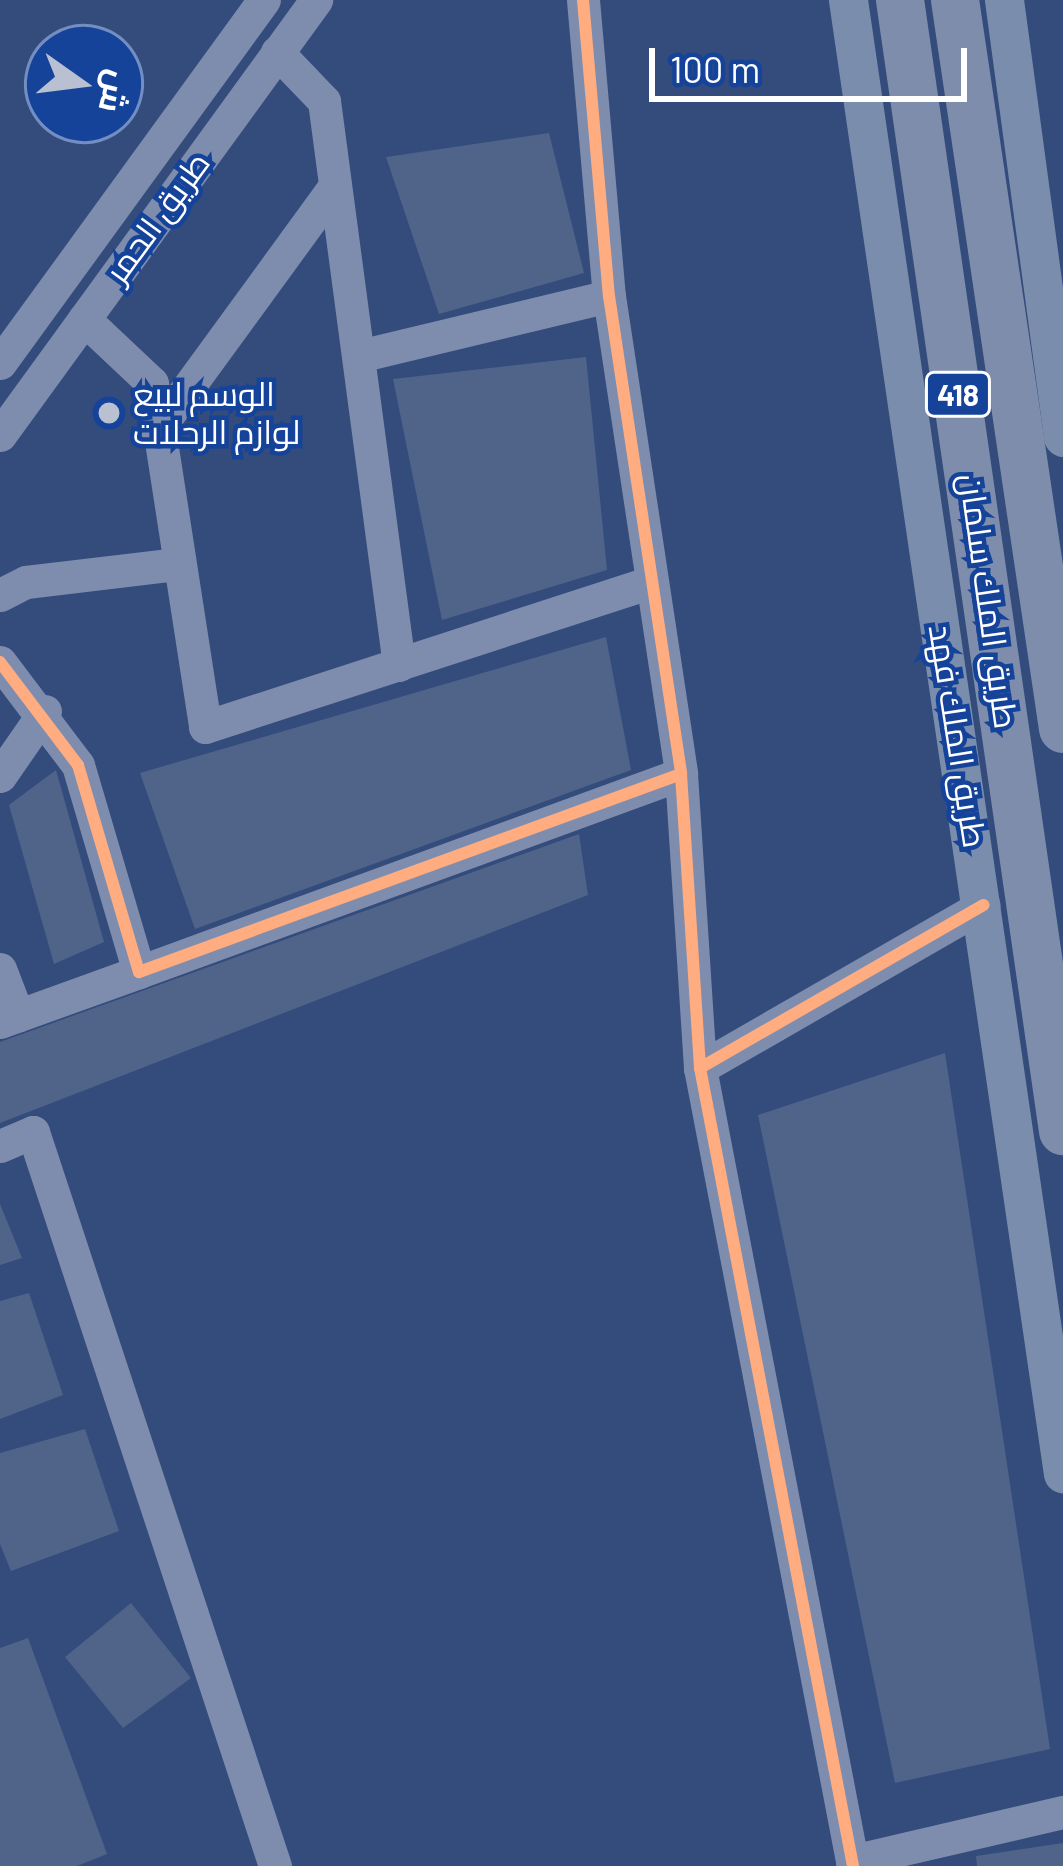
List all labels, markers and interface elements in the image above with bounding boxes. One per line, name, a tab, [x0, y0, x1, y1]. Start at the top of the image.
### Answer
north arrow	[24, 24, 144, 144]
scale bar	[655, 24, 973, 98]
text: 100 m	[670, 47, 760, 90]
text: ش	[91, 67, 141, 117]
street label: طريق الحمر	[96, 144, 218, 290]
road number: 418	[922, 370, 994, 418]
place label: الوسم لبيع لوازم الرحلات	[133, 374, 300, 452]
marker: الوسم لبيع لوازم الرحلات	[96, 400, 122, 426]
street label: طريق الملك سلمان	[951, 471, 1027, 731]
street label: طريق الملك فهد	[921, 622, 995, 850]

